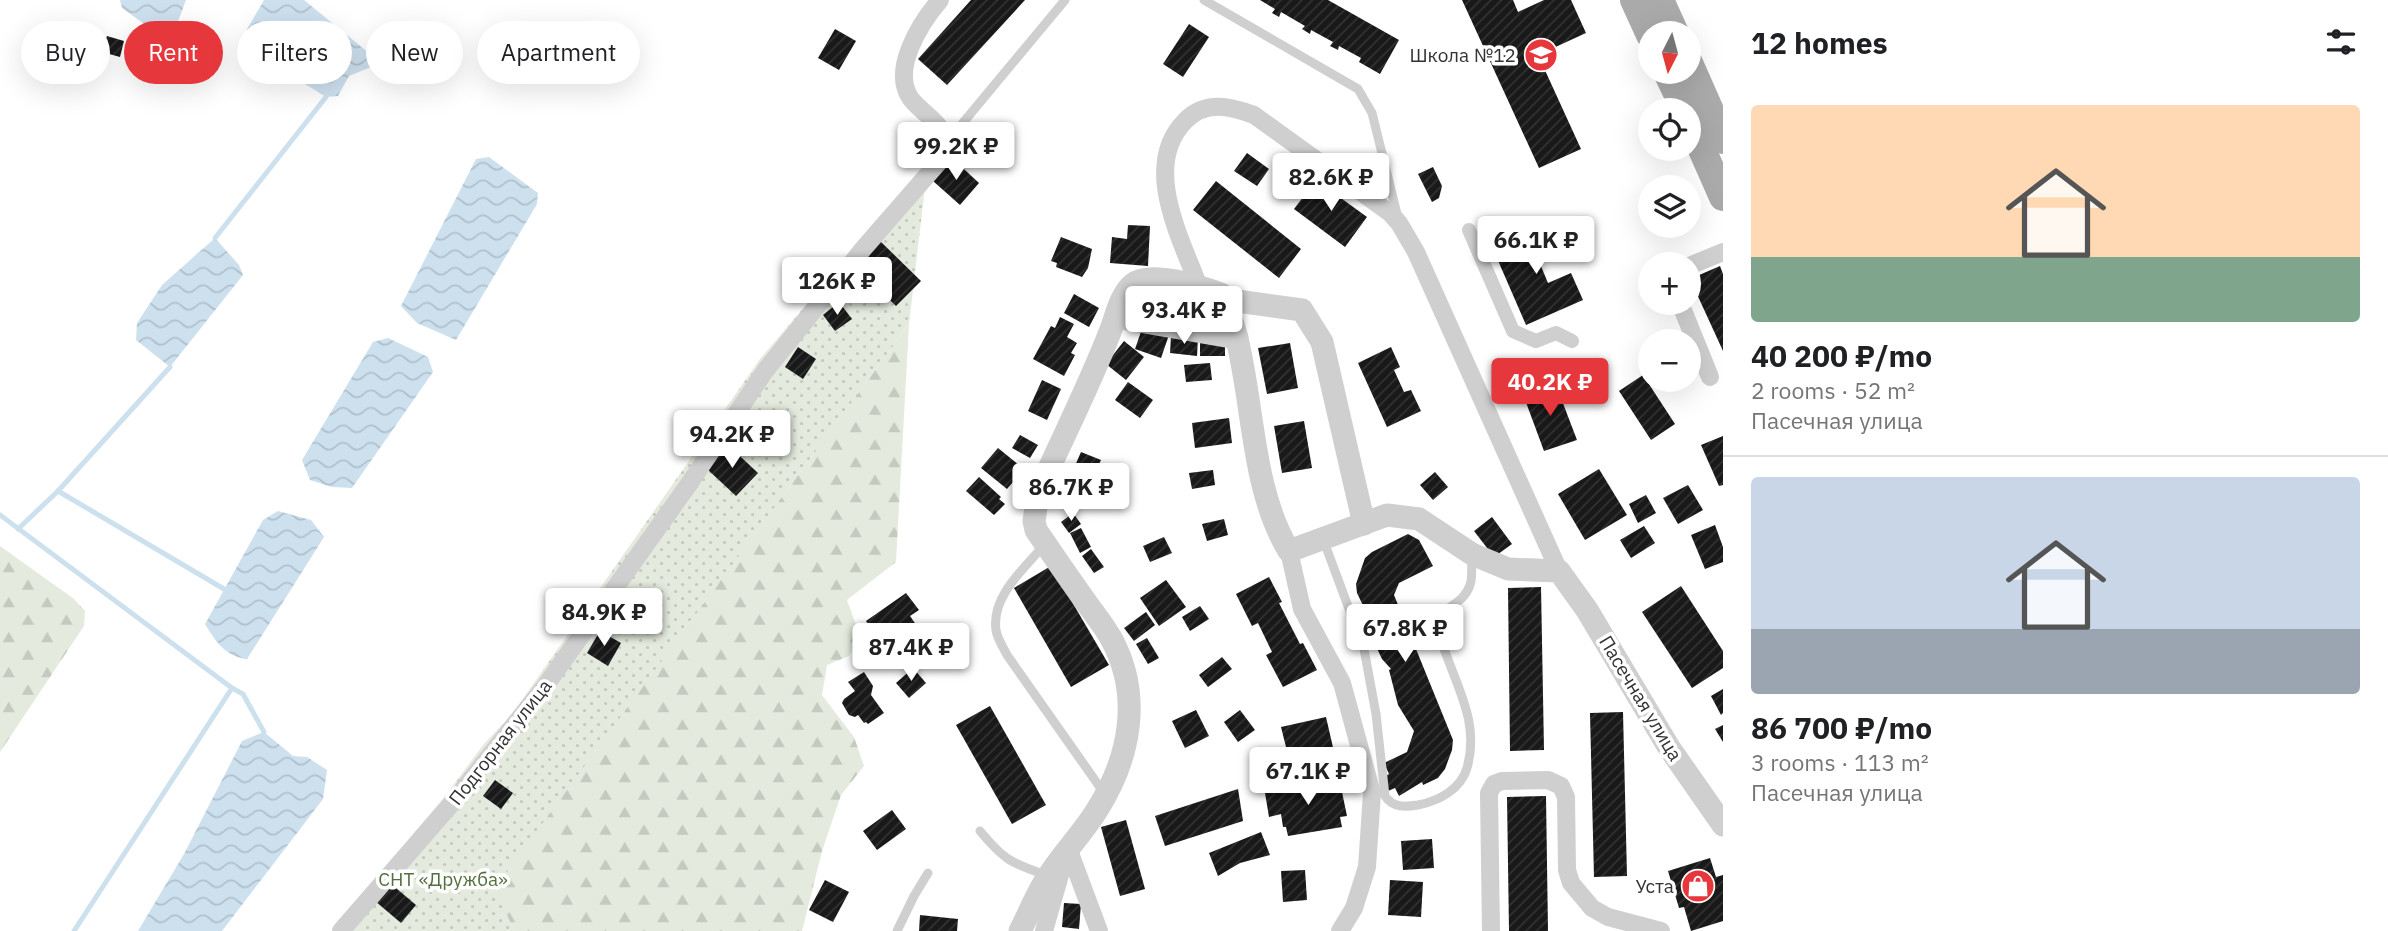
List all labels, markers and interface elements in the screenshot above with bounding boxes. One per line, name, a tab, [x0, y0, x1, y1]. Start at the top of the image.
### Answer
chip: Buy	[21, 21, 110, 84]
chip: Rent	[124, 21, 223, 84]
chip: Filters	[237, 21, 352, 84]
chip: New	[366, 21, 463, 84]
chip: Apartment	[477, 21, 640, 84]
north arrow	[1638, 21, 1701, 84]
map controls	[1638, 21, 1701, 392]
text: 12 homes	[1751, 23, 1888, 62]
icon: filters	[2322, 23, 2360, 61]
school or university icon: Школа №12	[1522, 36, 1560, 74]
place label: Школа №12	[1409, 43, 1516, 67]
button: locate	[1638, 98, 1701, 161]
pin: 99.2K ₽	[891, 122, 1021, 182]
text: 99.2K ₽	[913, 130, 999, 160]
icon: home	[1993, 150, 2119, 276]
pin: 82.6K ₽	[1266, 154, 1396, 213]
text: 82.6K ₽	[1288, 161, 1374, 191]
button: layers	[1638, 175, 1701, 238]
pin: 66.1K ₽	[1471, 216, 1601, 276]
text: 66.1K ₽	[1493, 224, 1579, 254]
button: +	[1638, 252, 1701, 315]
pin: 126K ₽	[780, 258, 894, 317]
text: 126K ₽	[798, 265, 876, 295]
pin: 93.4K ₽	[1119, 286, 1249, 346]
text: 93.4K ₽	[1141, 294, 1227, 324]
button: −	[1638, 329, 1701, 392]
text: 40 200 ₽/mo	[1751, 336, 1932, 375]
pin: 40.2K ₽	[1485, 358, 1615, 418]
text: 40.2K ₽	[1507, 366, 1593, 396]
text: 2 rooms · 52 m²	[1751, 375, 1915, 405]
text: Пасечная улица	[1751, 405, 1923, 435]
pin: 94.2K ₽	[667, 410, 797, 470]
text: 94.2K ₽	[689, 418, 775, 448]
pin: 86.7K ₽	[1006, 463, 1136, 523]
text: 86.7K ₽	[1028, 471, 1114, 501]
icon: home	[1993, 522, 2119, 648]
pin: 84.9K ₽	[539, 588, 669, 648]
text: 84.9K ₽	[561, 596, 647, 626]
pin: 67.8K ₽	[1340, 604, 1470, 664]
text: 67.8K ₽	[1362, 612, 1448, 642]
pin: 87.4K ₽	[846, 624, 976, 683]
text: 87.4K ₽	[868, 631, 954, 661]
street label: Пасечная улица	[1594, 631, 1688, 765]
street label: Подгорная улица	[443, 674, 557, 810]
text: 86 700 ₽/mo	[1751, 708, 1932, 747]
text: 3 rooms · 113 m²	[1751, 747, 1929, 777]
pin: 67.1K ₽	[1243, 748, 1373, 807]
text: 67.1K ₽	[1265, 755, 1351, 785]
text: Пасечная улица	[1751, 777, 1923, 807]
park label: СНТ «Дружба»	[378, 867, 508, 891]
shop icon: Уста	[1679, 867, 1717, 905]
place label: Уста	[1636, 874, 1674, 898]

